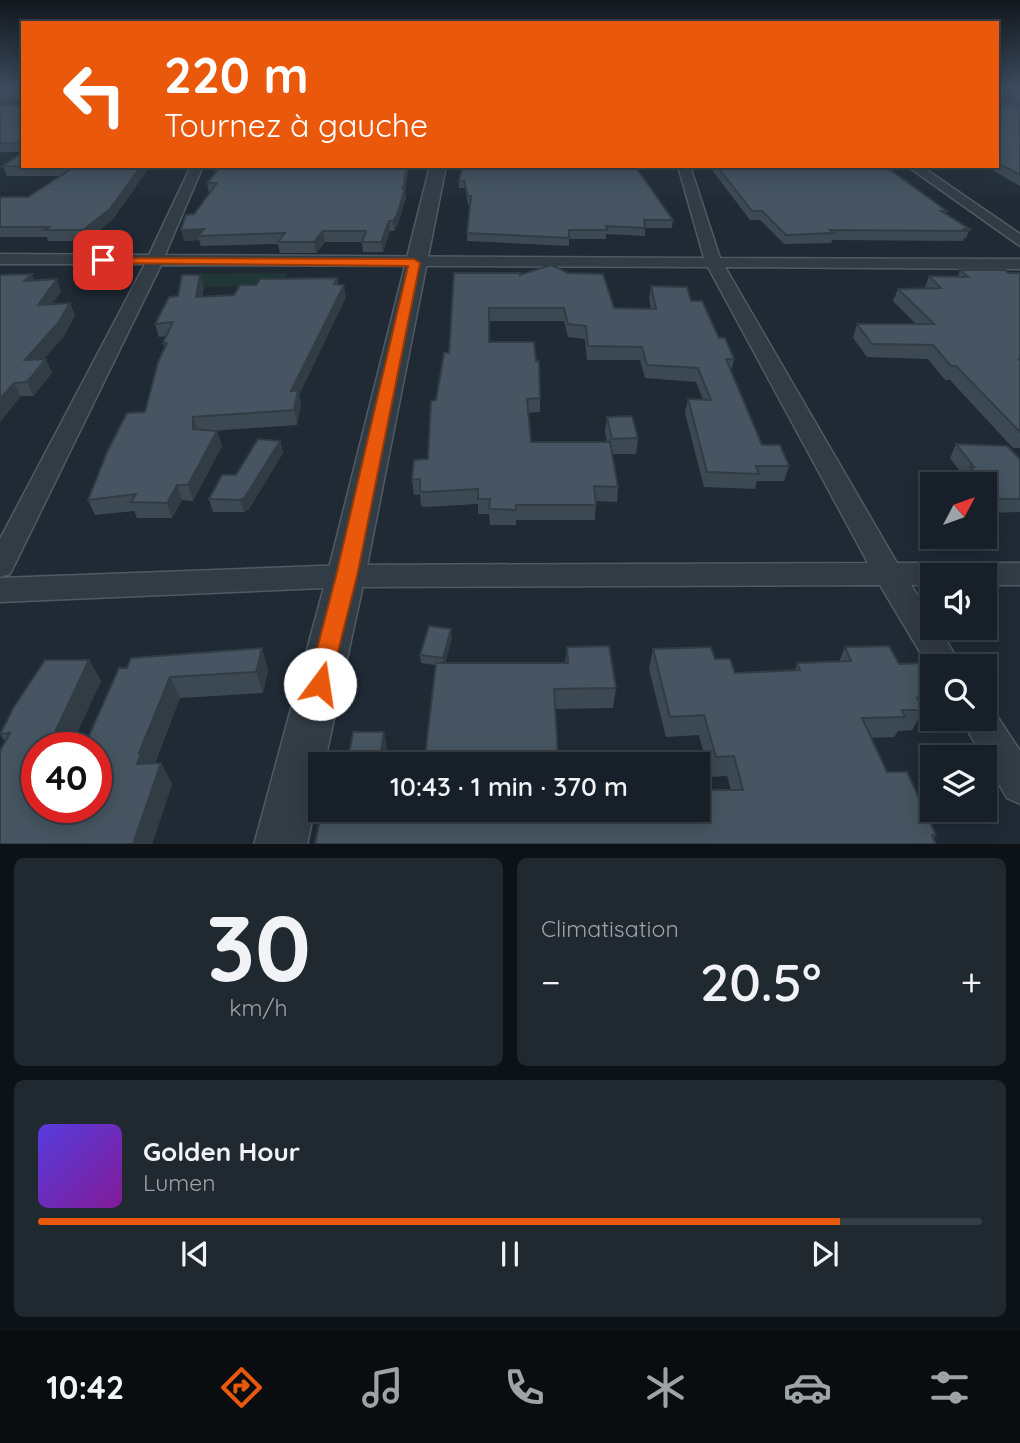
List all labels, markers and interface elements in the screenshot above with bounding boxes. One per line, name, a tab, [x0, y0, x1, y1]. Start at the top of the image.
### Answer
text: 220 m	[164, 44, 309, 105]
icon: left	[49, 49, 140, 140]
text: Tournez à gauche	[164, 105, 428, 145]
pin	[73, 230, 133, 290]
icon: arrive	[84, 241, 122, 279]
north arrow	[920, 472, 998, 550]
map controls	[920, 472, 997, 822]
button: sound	[920, 563, 997, 640]
position arrow	[283, 647, 357, 721]
button: search	[920, 654, 997, 731]
speed limit sign: 40	[21, 732, 112, 823]
button: layers	[920, 745, 997, 822]
text: 10:43 · 1 min · 370 m	[390, 770, 628, 803]
text: 30	[206, 890, 311, 1004]
text: Climatisation	[541, 914, 679, 943]
text: 20.5°	[700, 949, 821, 1014]
text: −	[541, 958, 561, 1006]
text: +	[961, 958, 982, 1006]
text: km/h	[229, 993, 288, 1022]
text: Golden Hour	[143, 1135, 300, 1168]
text: Lumen	[143, 1168, 216, 1197]
icon: previous	[176, 1235, 214, 1273]
icon: pause	[491, 1235, 529, 1273]
icon: next	[806, 1235, 844, 1273]
icon: directions	[217, 1363, 266, 1412]
icon: music	[358, 1363, 407, 1412]
icon: phone	[500, 1363, 549, 1412]
icon: climate	[641, 1363, 690, 1412]
icon: car	[783, 1363, 832, 1412]
icon: filters	[925, 1363, 974, 1412]
text: 10:42	[46, 1367, 124, 1407]

